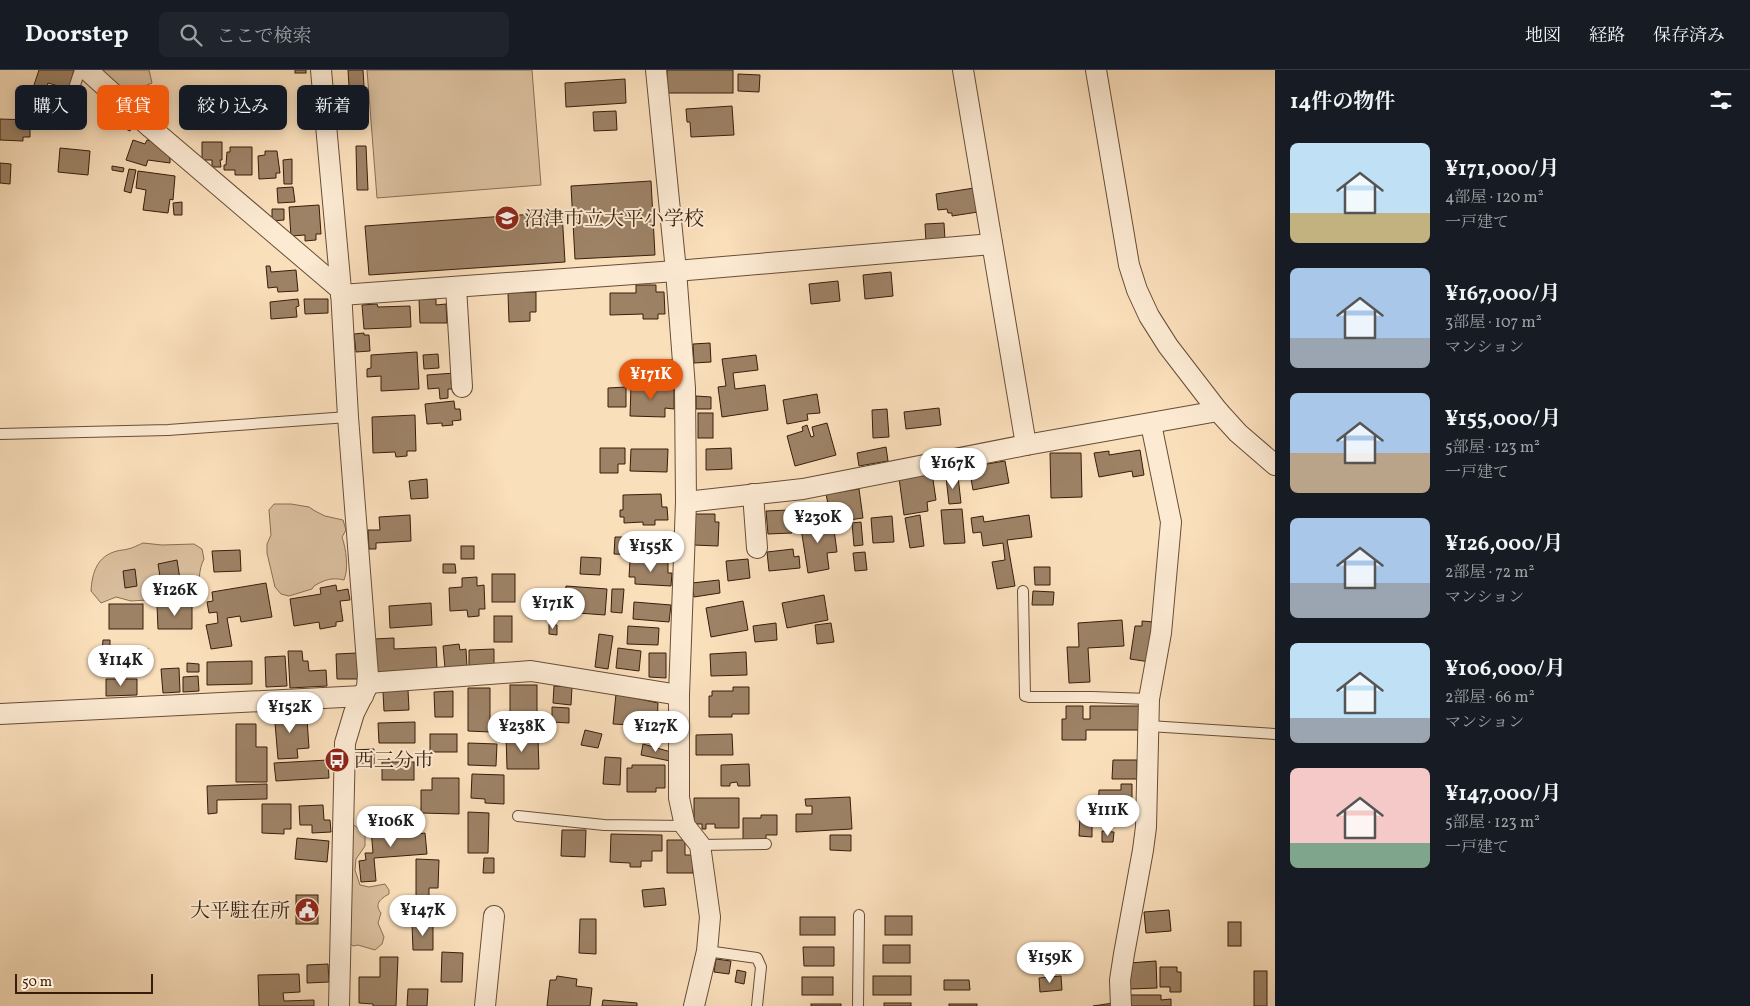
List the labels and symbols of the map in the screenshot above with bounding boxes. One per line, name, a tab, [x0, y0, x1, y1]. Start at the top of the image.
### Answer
school or university icon: 沼津市立大平小学校	[494, 205, 520, 231]
place label: 沼津市立大平小学校	[524, 206, 704, 234]
pin: ¥171K	[616, 358, 686, 401]
pin: ¥167K	[918, 448, 988, 490]
pin: ¥230K	[783, 502, 853, 544]
pin: ¥155K	[616, 530, 686, 573]
pin: ¥126K	[140, 574, 210, 617]
pin: ¥171K	[518, 588, 588, 630]
pin: ¥114K	[86, 644, 156, 687]
pin: ¥152K	[255, 692, 325, 734]
pin: ¥238K	[487, 710, 557, 753]
pin: ¥127K	[621, 710, 691, 753]
bus stop icon: 西三分市	[324, 747, 350, 773]
place label: 西三分市	[354, 748, 434, 776]
pin: ¥111K	[1073, 794, 1143, 837]
pin: ¥106K	[356, 806, 426, 848]
pin: ¥147K	[388, 894, 458, 937]
public building icon: 大平駐在所	[294, 897, 320, 923]
place label: 大平駐在所	[190, 898, 290, 926]
pin: ¥159K	[1015, 942, 1085, 984]
scale bar	[15, 971, 152, 994]

